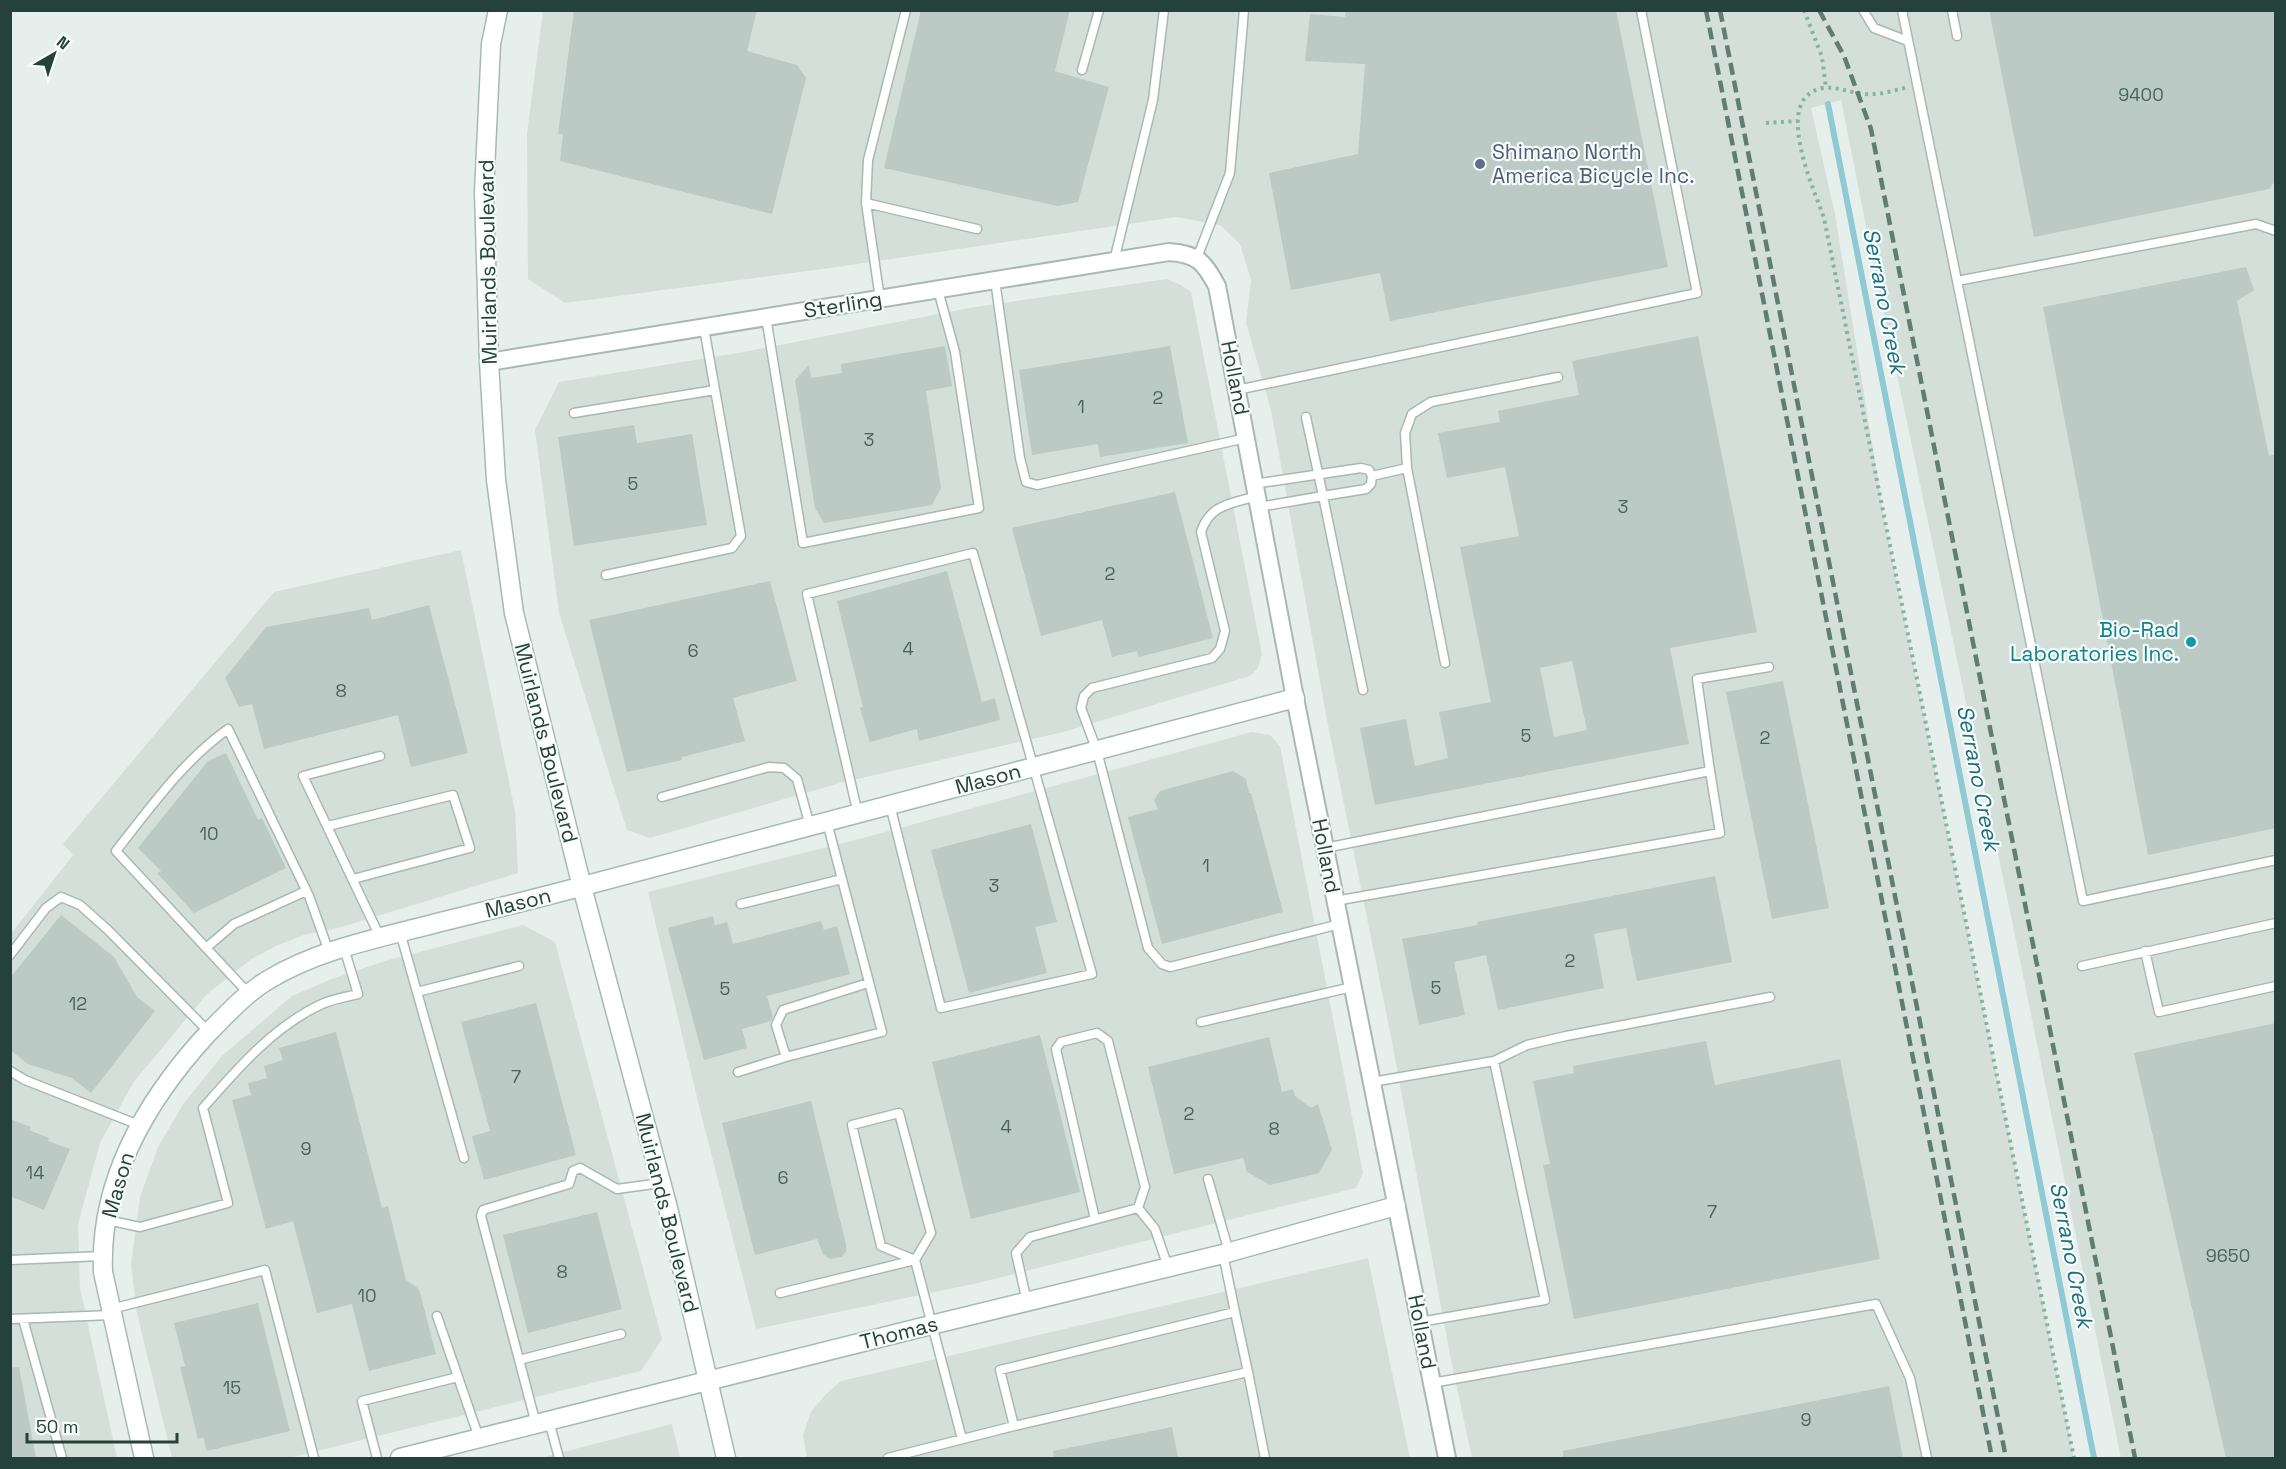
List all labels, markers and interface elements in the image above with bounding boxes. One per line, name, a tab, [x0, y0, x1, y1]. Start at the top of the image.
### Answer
north arrow	[24, 24, 84, 84]
text: N	[52, 31, 74, 54]
house number: 9400	[2118, 83, 2164, 106]
place label: Shimano North America Bicycle Inc.	[1492, 138, 1695, 189]
marker: Shimano North America Bicycle Inc.	[1473, 157, 1487, 171]
street label: Muirlands Boulevard	[472, 159, 503, 365]
water label: Serrano Creek	[1857, 226, 1913, 378]
street label: Sterling	[802, 285, 884, 324]
street label: Holland	[1215, 338, 1256, 418]
house number: 2	[1153, 386, 1163, 409]
house number: 1	[1077, 395, 1085, 418]
house number: 3	[864, 428, 874, 451]
house number: 5	[628, 472, 638, 495]
house number: 3	[1618, 495, 1628, 518]
house number: 2	[1105, 562, 1115, 585]
place label: Bio-Rad Laboratories Inc.	[2010, 616, 2179, 667]
marker: Bio-Rad Laboratories Inc.	[2184, 635, 2198, 649]
house number: 4	[902, 637, 914, 660]
house number: 6	[687, 639, 699, 662]
street label: Muirlands Boulevard	[509, 640, 584, 846]
house number: 8	[335, 679, 347, 702]
water label: Serrano Creek	[1951, 703, 2007, 855]
house number: 5	[1521, 724, 1531, 747]
house number: 2	[1760, 726, 1770, 749]
street label: Mason	[952, 757, 1024, 800]
street label: Holland	[1306, 816, 1347, 896]
house number: 10	[199, 822, 219, 845]
house number: 1	[1202, 854, 1210, 877]
house number: 3	[989, 874, 999, 897]
street label: Mason	[482, 881, 554, 924]
house number: 2	[1565, 949, 1575, 972]
house number: 5	[1431, 976, 1441, 999]
house number: 5	[720, 977, 730, 1000]
house number: 12	[69, 992, 87, 1015]
house number: 7	[511, 1065, 521, 1088]
house number: 2	[1184, 1102, 1194, 1125]
street label: Muirlands Boulevard	[630, 1110, 705, 1316]
house number: 4	[1000, 1115, 1012, 1138]
house number: 8	[1268, 1117, 1280, 1140]
house number: 9	[300, 1137, 312, 1160]
street label: Mason	[95, 1149, 140, 1221]
house number: 14	[26, 1161, 44, 1184]
house number: 6	[777, 1166, 789, 1189]
water label: Serrano Creek	[2044, 1180, 2100, 1332]
house number: 7	[1707, 1200, 1717, 1223]
house number: 9650	[2206, 1244, 2250, 1267]
house number: 8	[556, 1260, 568, 1283]
house number: 10	[357, 1284, 377, 1307]
street label: Holland	[1402, 1292, 1443, 1372]
street label: Thomas	[857, 1310, 941, 1355]
house number: 15	[223, 1376, 241, 1399]
scale bar	[27, 1406, 177, 1444]
house number: 9	[1800, 1408, 1812, 1431]
text: 50 m	[36, 1415, 78, 1438]

